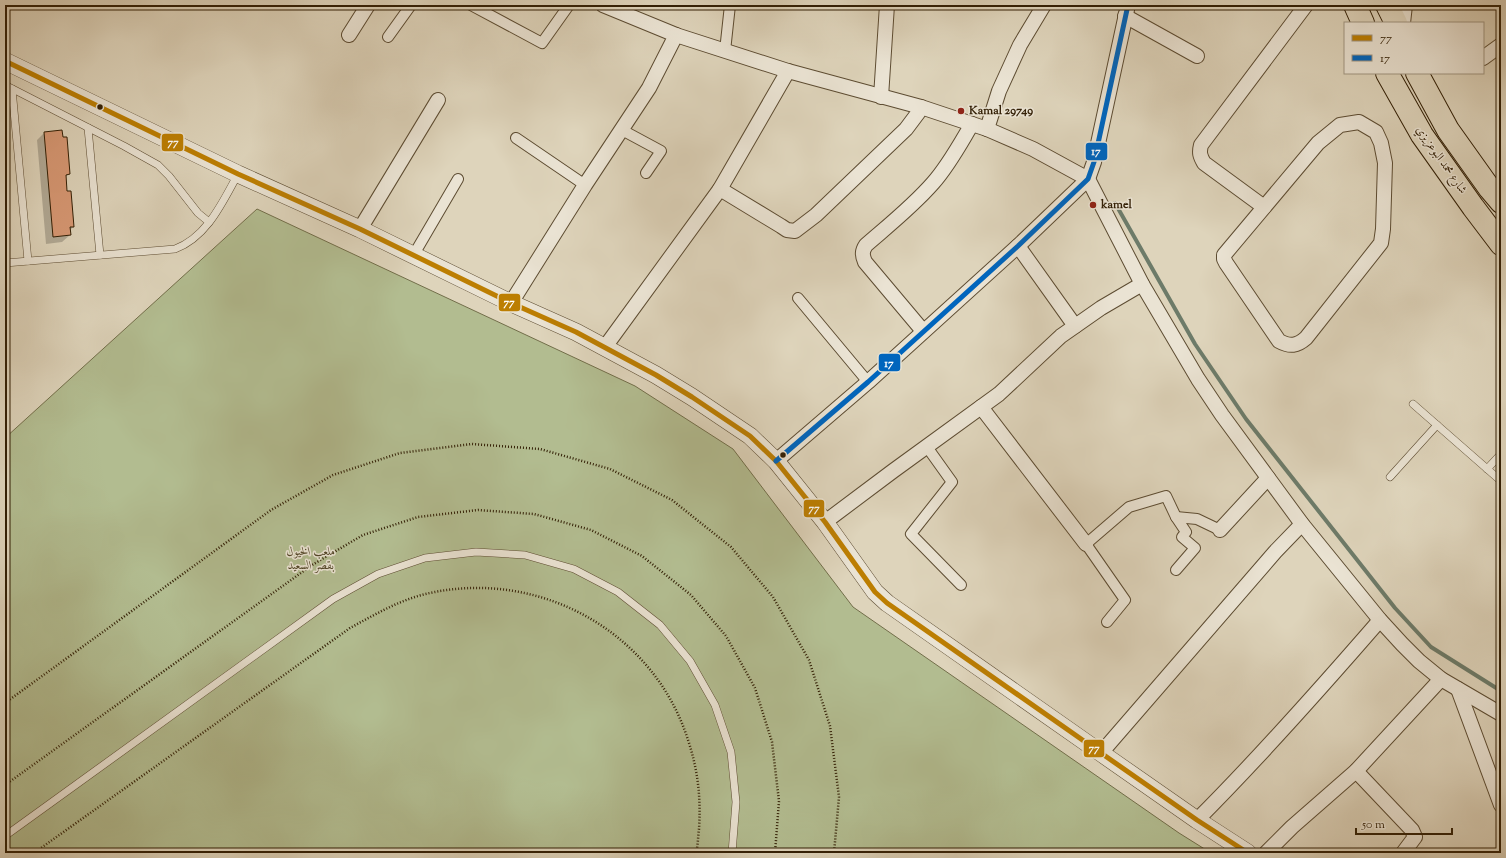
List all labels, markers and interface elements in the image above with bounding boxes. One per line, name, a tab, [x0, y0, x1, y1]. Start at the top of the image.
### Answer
legend	[1344, 22, 1484, 74]
text: 77	[1380, 30, 1392, 48]
text: 17	[1380, 50, 1390, 68]
unlabelled marker	[95, 102, 105, 112]
place label: Kamal 29749	[968, 102, 1033, 120]
marker: Kamal 29749	[956, 106, 966, 116]
street label: شارع محمد البوعزيزي	[1410, 122, 1471, 198]
line badge: 77	[161, 133, 184, 152]
text: 77	[167, 135, 179, 151]
line badge: 17	[1085, 142, 1108, 161]
text: 17	[1090, 144, 1101, 160]
place label: kamel	[1100, 196, 1132, 214]
marker: kamel	[1088, 200, 1098, 210]
line badge: 77	[498, 293, 521, 312]
text: 77	[503, 295, 515, 311]
line badge: 17	[878, 353, 901, 372]
text: 17	[883, 356, 894, 372]
unlabelled marker	[778, 450, 788, 460]
line badge: 77	[803, 499, 825, 518]
text: 77	[808, 501, 820, 517]
park label: ملعب الخيول بقصر السعيد	[286, 543, 336, 575]
line badge: 77	[1083, 739, 1105, 758]
text: 77	[1088, 741, 1100, 757]
scale bar	[1356, 810, 1452, 836]
text: 50 m	[1361, 816, 1385, 834]

